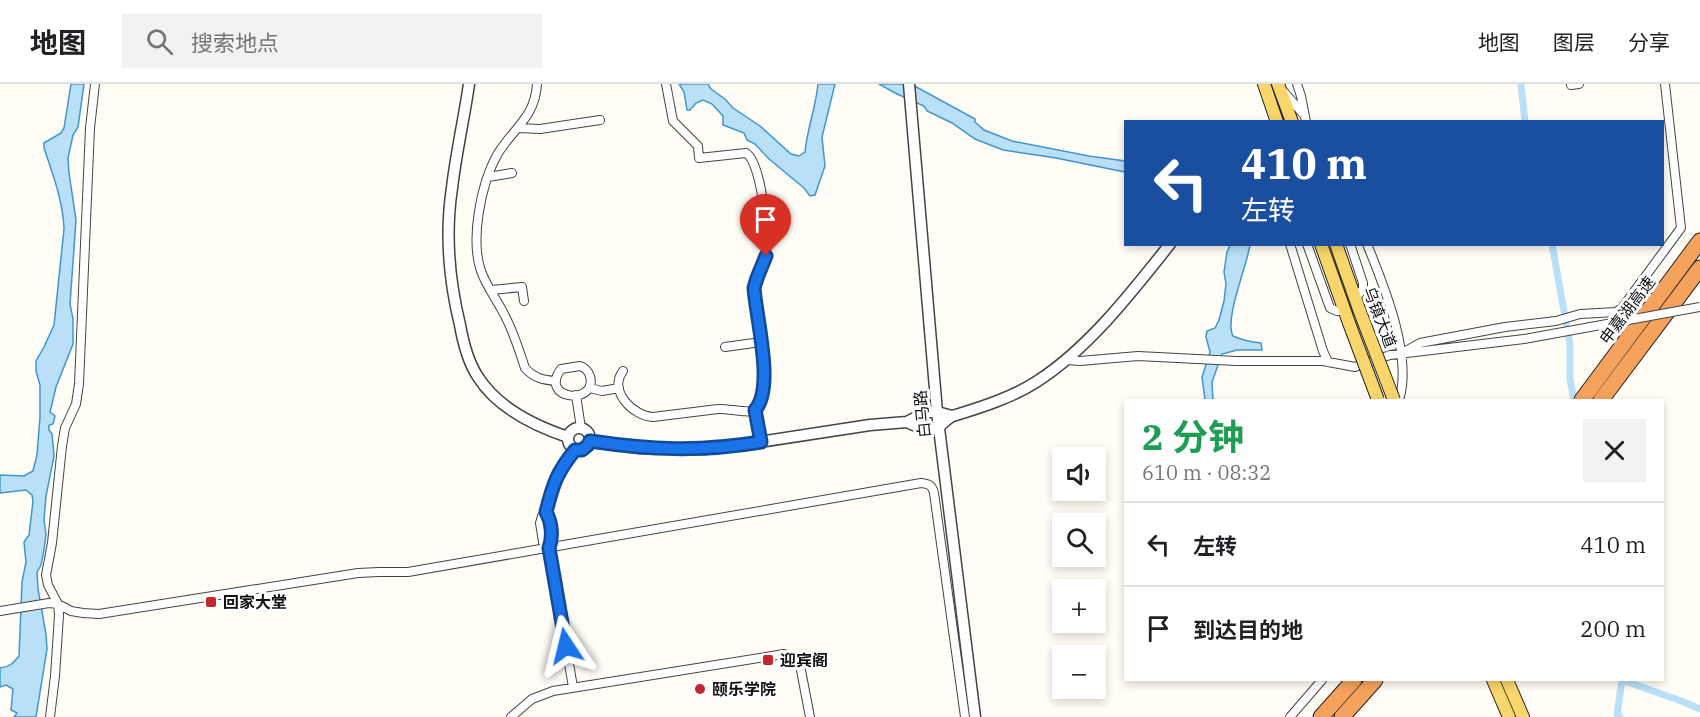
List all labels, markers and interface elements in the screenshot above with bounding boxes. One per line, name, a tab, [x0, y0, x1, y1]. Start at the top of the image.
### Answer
search box	[122, 14, 542, 68]
text: 地图	[30, 24, 86, 61]
icon: search	[143, 25, 176, 58]
text: 搜索地点	[191, 28, 279, 57]
text: 地图	[1478, 28, 1520, 56]
text: 图层	[1553, 28, 1595, 56]
text: 分享	[1628, 28, 1670, 56]
text: 410 m	[1241, 136, 1367, 191]
icon: left	[1142, 144, 1220, 222]
text: 左转	[1241, 192, 1295, 227]
pin	[740, 194, 791, 256]
icon: arrive	[749, 203, 782, 236]
street label: 申嘉湖高速	[1595, 272, 1659, 348]
street label: 乌镇大道	[1359, 284, 1401, 350]
street label: 白马路	[910, 389, 934, 439]
text: 2 分钟	[1142, 413, 1244, 460]
button: close	[1583, 419, 1646, 482]
map controls	[1052, 447, 1106, 699]
button: sound	[1052, 447, 1106, 501]
text: 610 m · 08:32	[1142, 459, 1271, 486]
button: search	[1052, 513, 1106, 567]
icon: left	[1142, 528, 1175, 561]
text: 410 m	[1580, 530, 1646, 559]
text: 左转	[1193, 531, 1237, 560]
button: +	[1052, 579, 1106, 633]
place label: 回家大堂	[223, 592, 287, 612]
marker: 回家大堂	[204, 595, 218, 609]
icon: arrive	[1142, 612, 1175, 645]
position arrow	[534, 614, 598, 678]
text: 200 m	[1580, 614, 1646, 643]
text: 到达目的地	[1193, 615, 1303, 644]
button: −	[1052, 645, 1106, 699]
place label: 迎宾阁	[780, 650, 828, 670]
marker: 迎宾阁	[761, 653, 775, 667]
place label: 颐乐学院	[712, 679, 776, 699]
marker: 颐乐学院	[693, 682, 707, 696]

